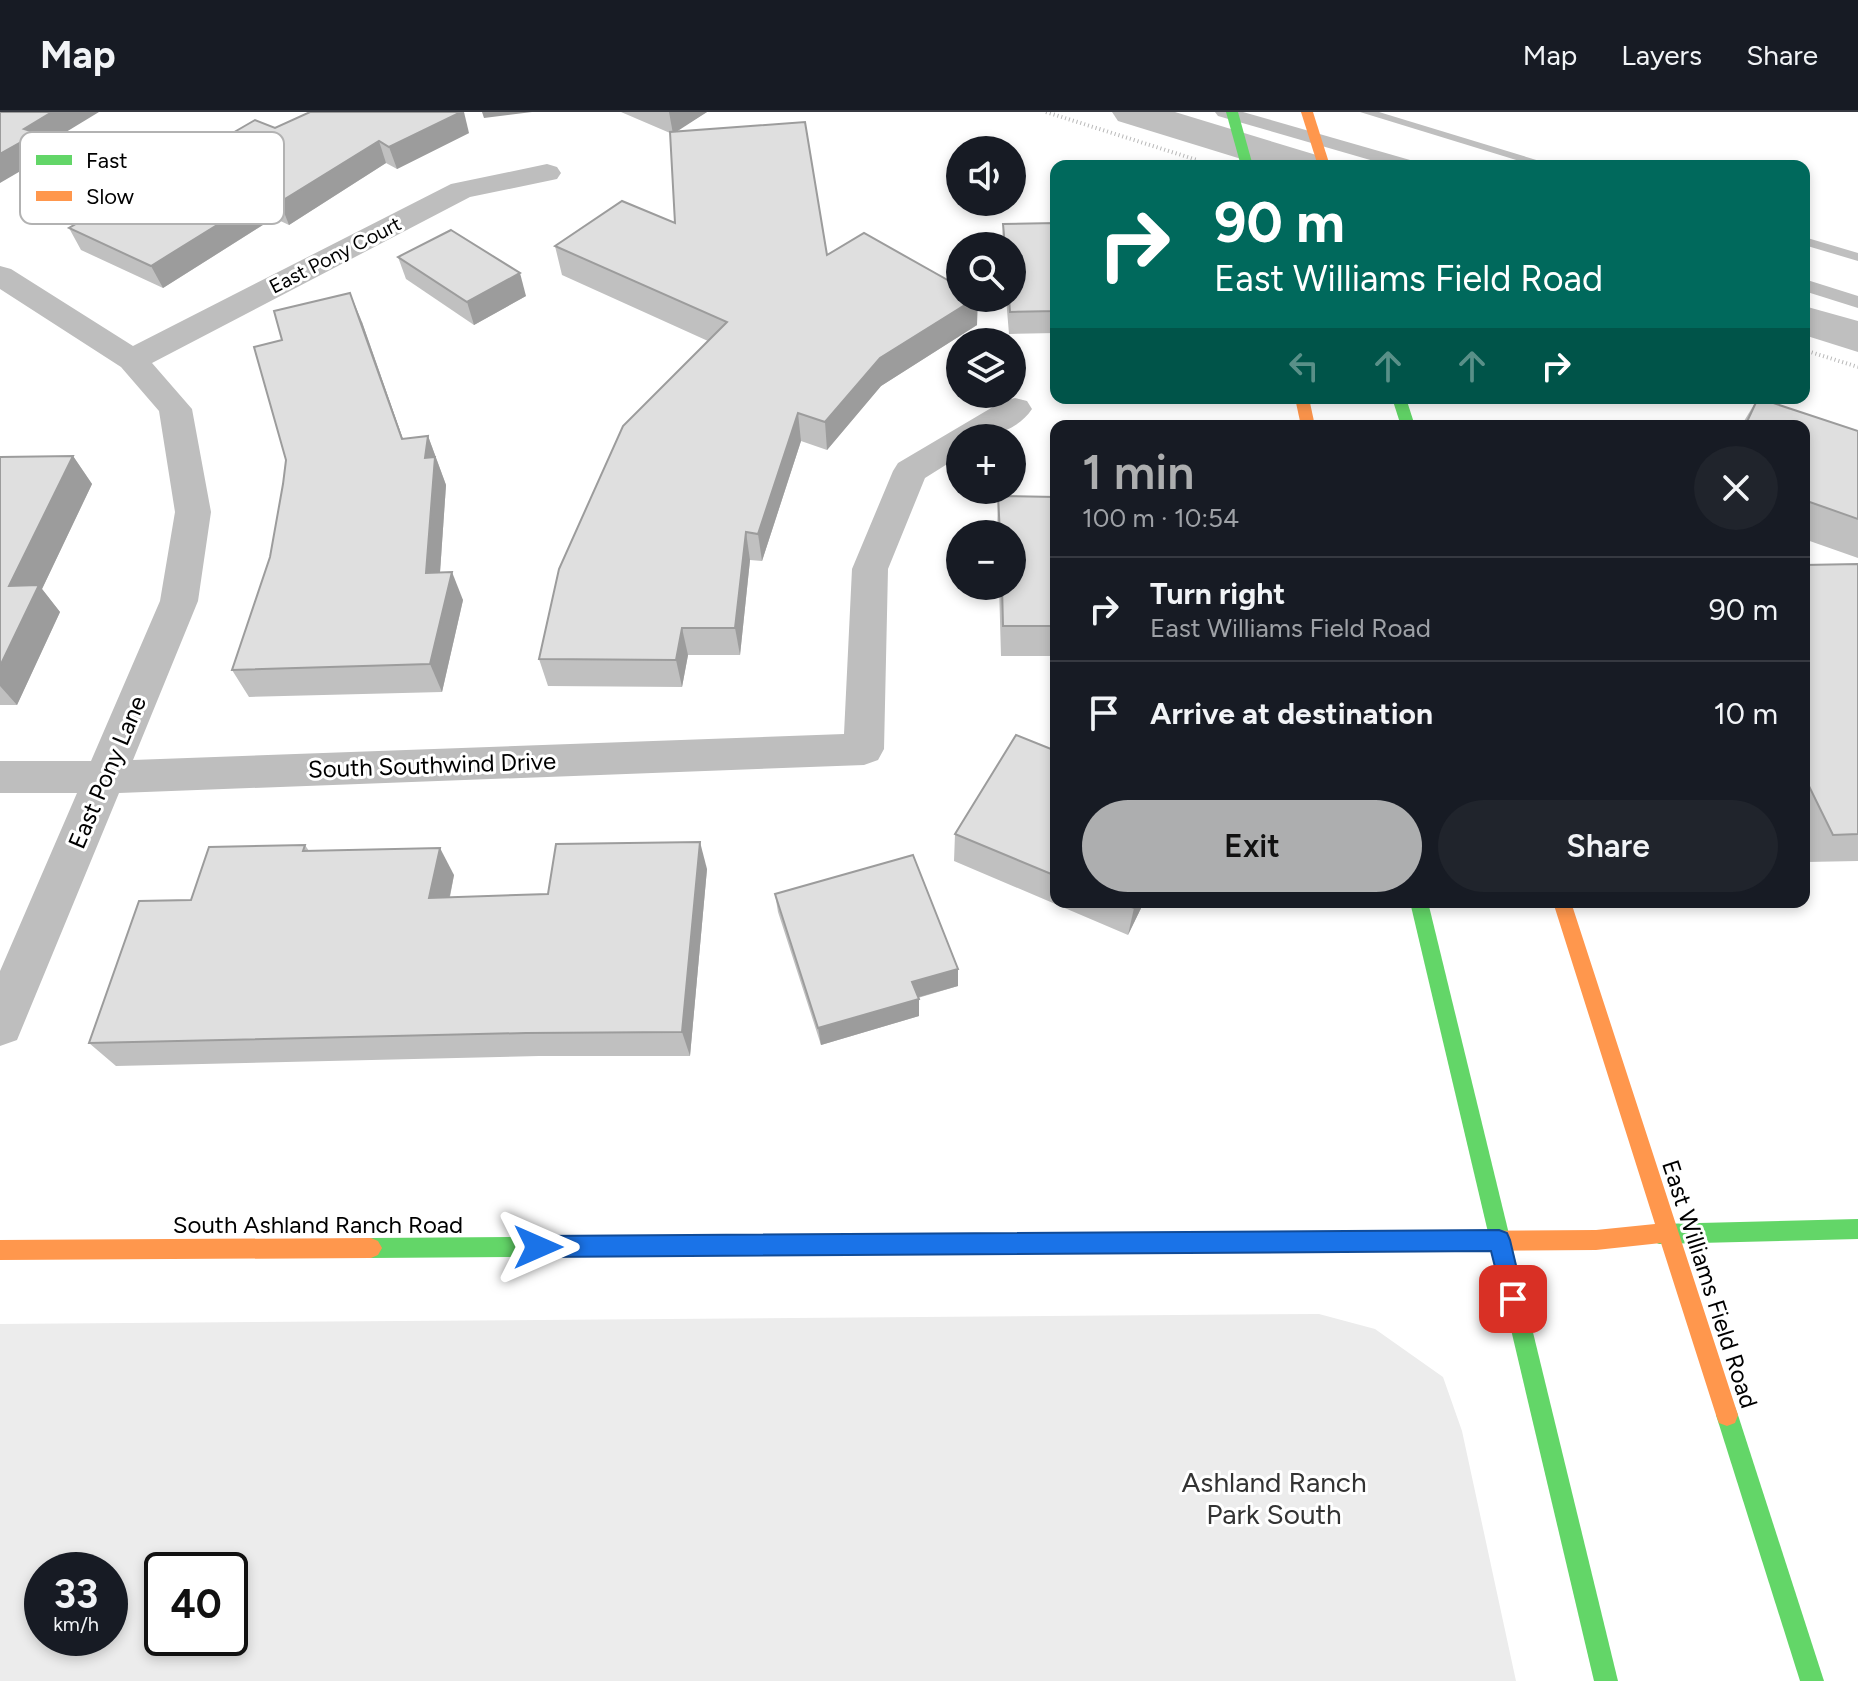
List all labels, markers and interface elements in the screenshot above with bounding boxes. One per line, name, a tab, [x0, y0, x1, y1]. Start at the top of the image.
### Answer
text: Map	[40, 32, 116, 78]
text: Map	[1523, 38, 1577, 72]
text: Layers	[1621, 38, 1702, 72]
text: Share	[1746, 38, 1818, 72]
legend	[20, 132, 284, 224]
map controls	[946, 136, 1026, 600]
button: sound	[946, 136, 1026, 216]
text: Fast	[86, 147, 128, 174]
text: Slow	[86, 183, 135, 210]
text: 90 m	[1214, 189, 1345, 256]
icon: right	[1082, 192, 1186, 296]
street label: East Pony Court	[265, 211, 405, 299]
button: search	[946, 232, 1026, 312]
text: East Williams Field Road	[1214, 257, 1603, 300]
button: layers	[946, 328, 1026, 408]
icon: left	[1282, 344, 1326, 388]
icon: ahead	[1366, 344, 1410, 388]
icon: ahead	[1450, 344, 1494, 388]
icon: right	[1534, 344, 1578, 388]
button: +	[946, 424, 1026, 504]
text: 1 min	[1082, 443, 1194, 501]
button: close	[1694, 446, 1778, 530]
text: 100 m · 10:54	[1082, 502, 1239, 534]
button: −	[946, 520, 1026, 600]
text: Turn right	[1150, 575, 1285, 612]
icon: right	[1082, 587, 1126, 631]
text: 90 m	[1709, 591, 1778, 628]
text: East Williams Field Road	[1150, 612, 1431, 644]
street label: East Pony Lane	[62, 691, 152, 853]
icon: arrive	[1082, 691, 1126, 735]
text: Arrive at destination	[1150, 695, 1433, 732]
text: 10 m	[1713, 695, 1778, 732]
street label: South Southwind Drive	[308, 746, 556, 784]
button: Exit	[1082, 800, 1422, 892]
button: Share	[1438, 800, 1778, 892]
street label: East Williams Field Road	[1656, 1156, 1764, 1412]
position arrow	[496, 1205, 580, 1289]
street label: South Ashland Ranch Road	[173, 1210, 463, 1239]
pin	[1479, 1265, 1547, 1333]
icon: arrive	[1491, 1277, 1535, 1321]
park label: Ashland Ranch Park South	[1181, 1465, 1367, 1531]
speed limit sign: 40	[144, 1552, 248, 1656]
text: 33	[54, 1570, 98, 1618]
text: km/h	[53, 1612, 99, 1636]

